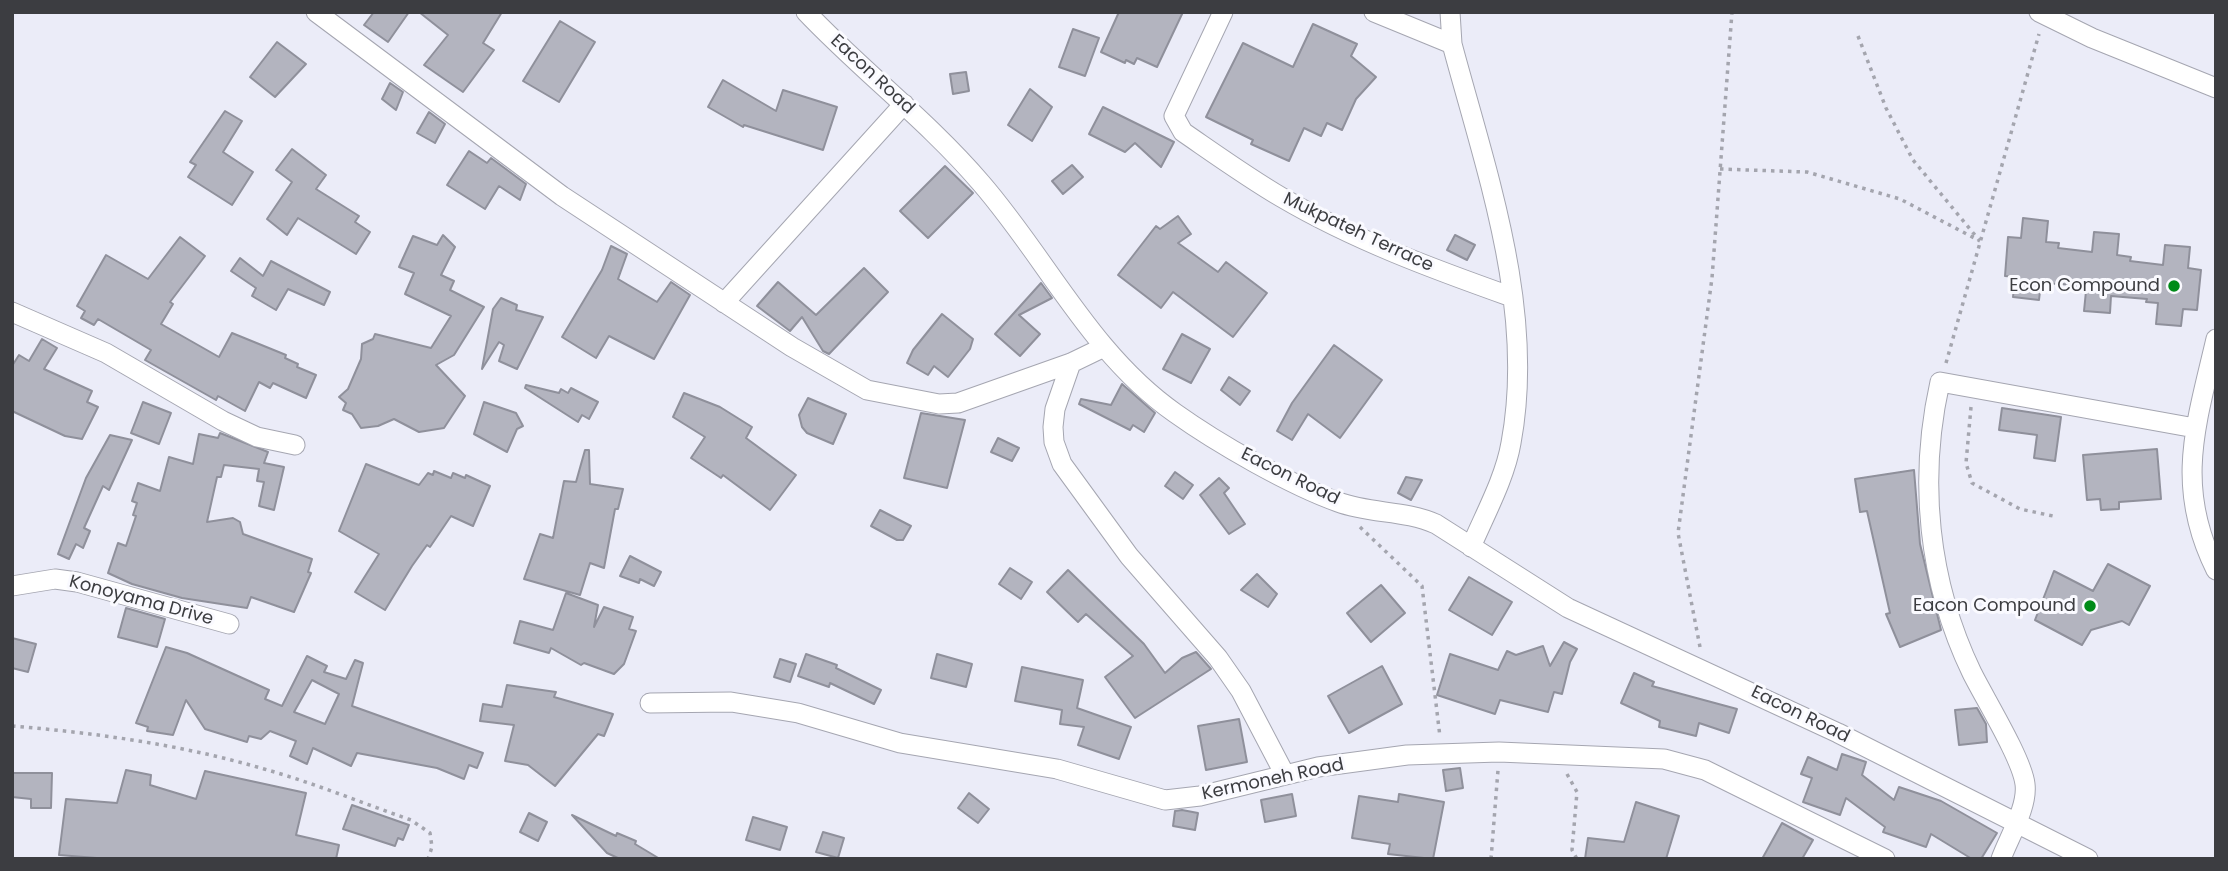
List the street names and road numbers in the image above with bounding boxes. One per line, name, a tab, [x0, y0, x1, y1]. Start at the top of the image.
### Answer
street label: Eacon Road	[826, 31, 918, 119]
street label: Mukpateh Terrace	[1279, 189, 1437, 277]
street label: Eacon Road	[1237, 444, 1343, 510]
street label: Konoyama Drive	[67, 571, 215, 631]
street label: Eacon Road	[1747, 682, 1853, 748]
street label: Kermoneh Road	[1200, 754, 1346, 806]

